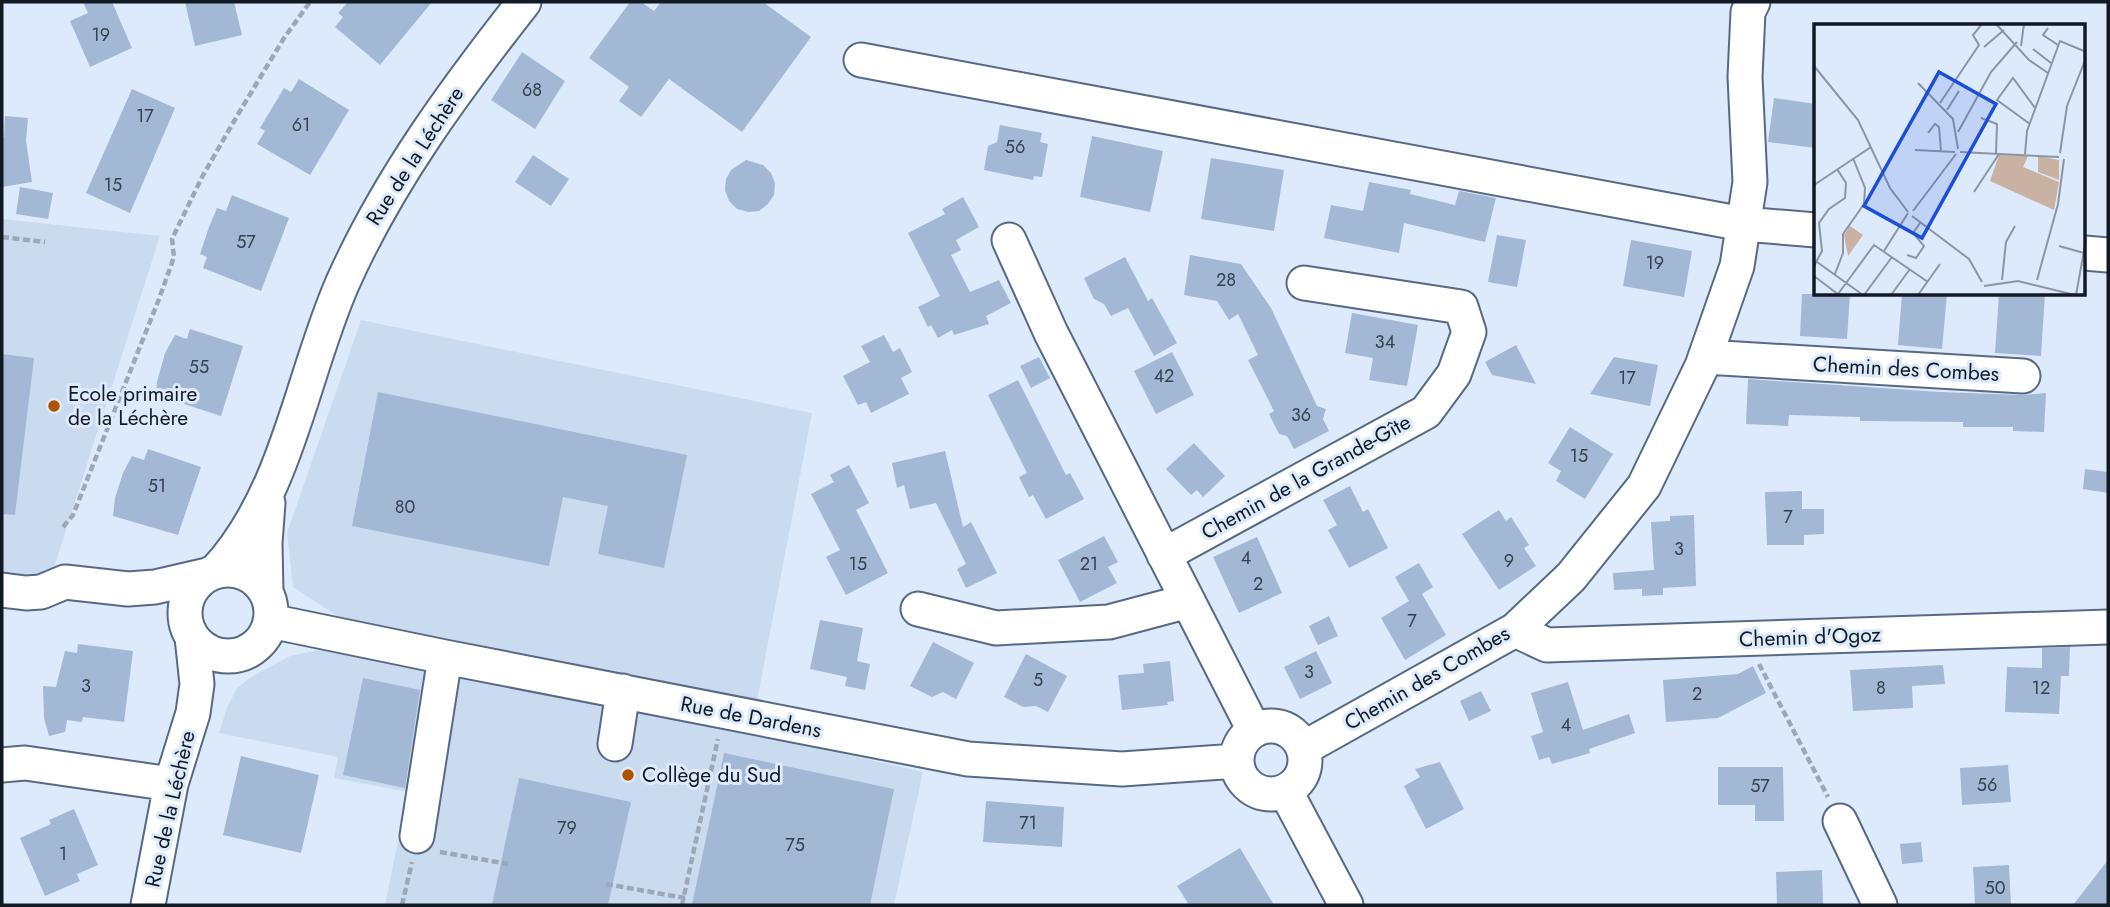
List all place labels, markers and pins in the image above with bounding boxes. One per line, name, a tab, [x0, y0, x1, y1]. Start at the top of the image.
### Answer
place label: Ecole primaire de la Léchère	[68, 379, 197, 433]
marker: Ecole primaire de la Léchère	[46, 398, 62, 414]
place label: Collège du Sud	[642, 760, 781, 790]
marker: Collège du Sud	[620, 767, 636, 783]

